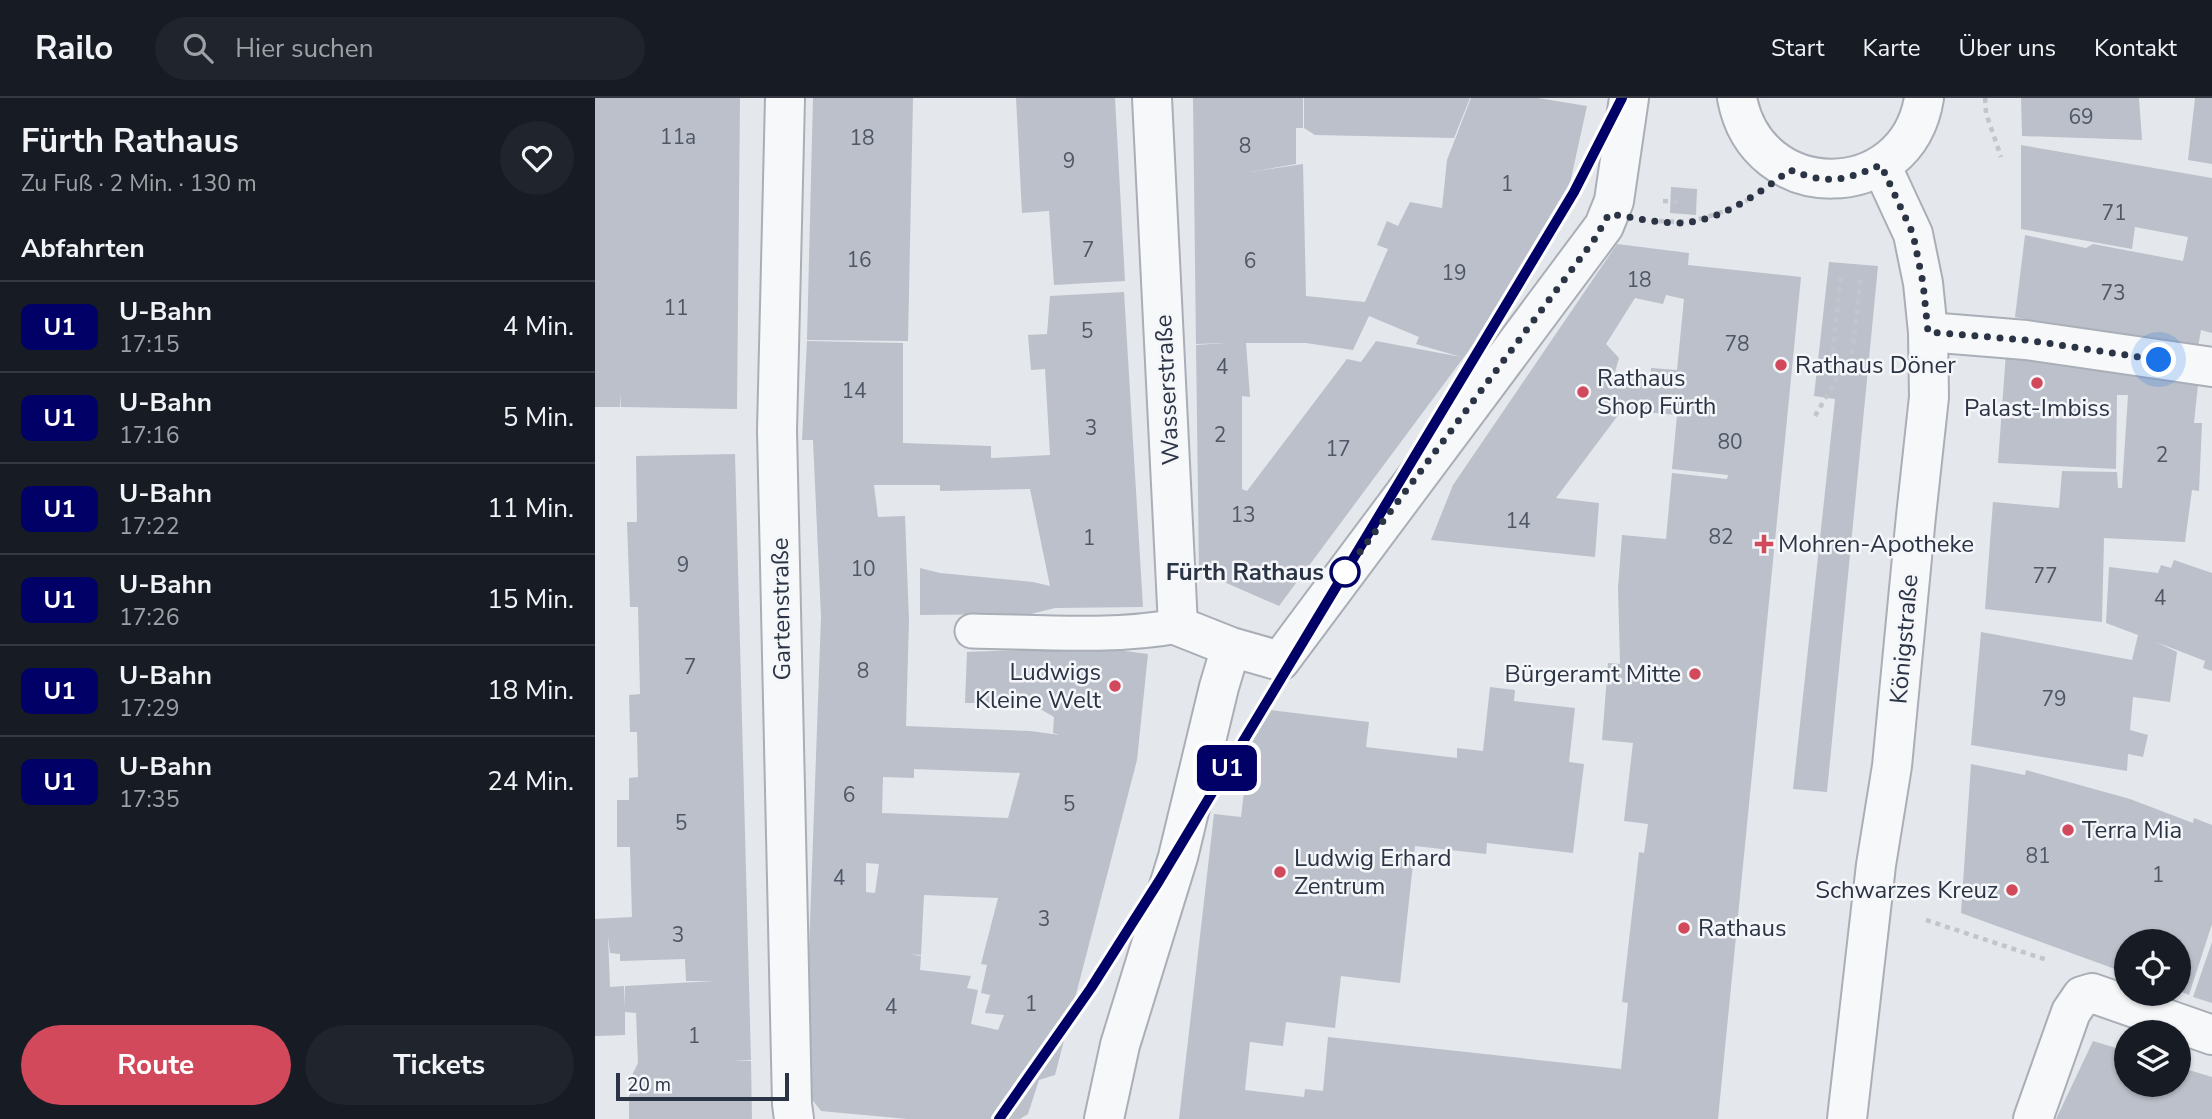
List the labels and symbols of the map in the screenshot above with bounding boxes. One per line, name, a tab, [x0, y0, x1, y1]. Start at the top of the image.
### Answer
house number: 69	[2068, 103, 2094, 131]
house number: 11a	[660, 123, 696, 151]
house number: 18	[849, 124, 875, 152]
house number: 8	[1239, 132, 1251, 160]
house number: 9	[1063, 147, 1075, 175]
house number: 1	[1501, 170, 1513, 198]
house number: 71	[2101, 199, 2127, 227]
house number: 7	[1082, 236, 1094, 264]
house number: 16	[846, 246, 872, 274]
house number: 6	[1244, 247, 1256, 275]
house number: 19	[1441, 259, 1467, 287]
house number: 18	[1626, 266, 1652, 294]
house number: 73	[2100, 279, 2126, 307]
house number: 11	[663, 294, 689, 322]
street label: Wasserstraße	[1147, 314, 1187, 466]
house number: 5	[1081, 317, 1093, 345]
house number: 78	[1724, 330, 1750, 358]
your location	[2141, 342, 2176, 377]
place label: Rathaus Döner	[1795, 349, 1956, 381]
house number: 4	[1216, 353, 1228, 381]
marker: Rathaus Döner	[1773, 357, 1789, 373]
place label: Rathaus Shop Fürth	[1597, 362, 1717, 422]
marker: Palast-Imbiss	[2029, 375, 2045, 391]
house number: 14	[841, 377, 867, 405]
marker: Rathaus Shop Fürth	[1575, 384, 1591, 400]
place label: Palast-Imbiss	[1964, 392, 2110, 424]
house number: 3	[1085, 414, 1097, 442]
house number: 2	[1214, 421, 1226, 449]
house number: 80	[1717, 428, 1743, 456]
house number: 17	[1325, 435, 1351, 463]
house number: 2	[2156, 441, 2168, 469]
house number: 13	[1230, 501, 1256, 529]
house number: 14	[1505, 507, 1531, 535]
house number: 82	[1708, 523, 1734, 551]
house number: 1	[1083, 524, 1095, 552]
place label: Mohren-Apotheke	[1778, 528, 1974, 560]
marker: Mohren-Apotheke	[1756, 536, 1772, 552]
street label: Gartenstraße	[764, 537, 798, 681]
house number: 9	[677, 551, 689, 579]
house number: 10	[850, 555, 876, 583]
place label: Fürth Rathaus	[1166, 556, 1324, 588]
marker: Fürth Rathaus	[1330, 557, 1360, 587]
house number: 77	[2032, 562, 2058, 590]
street label: Königstraße	[1882, 573, 1926, 705]
house number: 4	[2154, 584, 2166, 612]
house number: 7	[684, 653, 696, 681]
place label: Ludwigs Kleine Welt	[975, 656, 1102, 716]
house number: 8	[857, 657, 869, 685]
place label: Bürgeramt Mitte	[1505, 658, 1681, 690]
marker: Bürgeramt Mitte	[1687, 666, 1703, 682]
marker: Ludwigs Kleine Welt	[1107, 678, 1123, 694]
house number: 79	[2041, 685, 2067, 713]
line badge: U1	[1195, 745, 1259, 791]
house number: 6	[843, 781, 855, 809]
house number: 5	[1063, 790, 1075, 818]
house number: 5	[675, 809, 687, 837]
place label: Terra Mia	[2082, 814, 2182, 846]
marker: Terra Mia	[2060, 822, 2076, 838]
place label: Ludwig Erhard Zentrum	[1294, 842, 1452, 902]
house number: 81	[2025, 842, 2051, 870]
house number: 1	[2152, 861, 2164, 889]
house number: 4	[833, 864, 845, 892]
marker: Ludwig Erhard Zentrum	[1272, 864, 1288, 880]
place label: Schwarzes Kreuz	[1815, 874, 1998, 906]
marker: Schwarzes Kreuz	[2004, 882, 2020, 898]
house number: 3	[1038, 905, 1050, 933]
place label: Rathaus	[1698, 912, 1787, 944]
marker: Rathaus	[1676, 920, 1692, 936]
house number: 3	[672, 921, 684, 949]
house number: 1	[1025, 990, 1037, 1018]
house number: 4	[885, 993, 897, 1021]
house number: 1	[688, 1022, 700, 1050]
scale bar	[616, 1070, 789, 1102]

